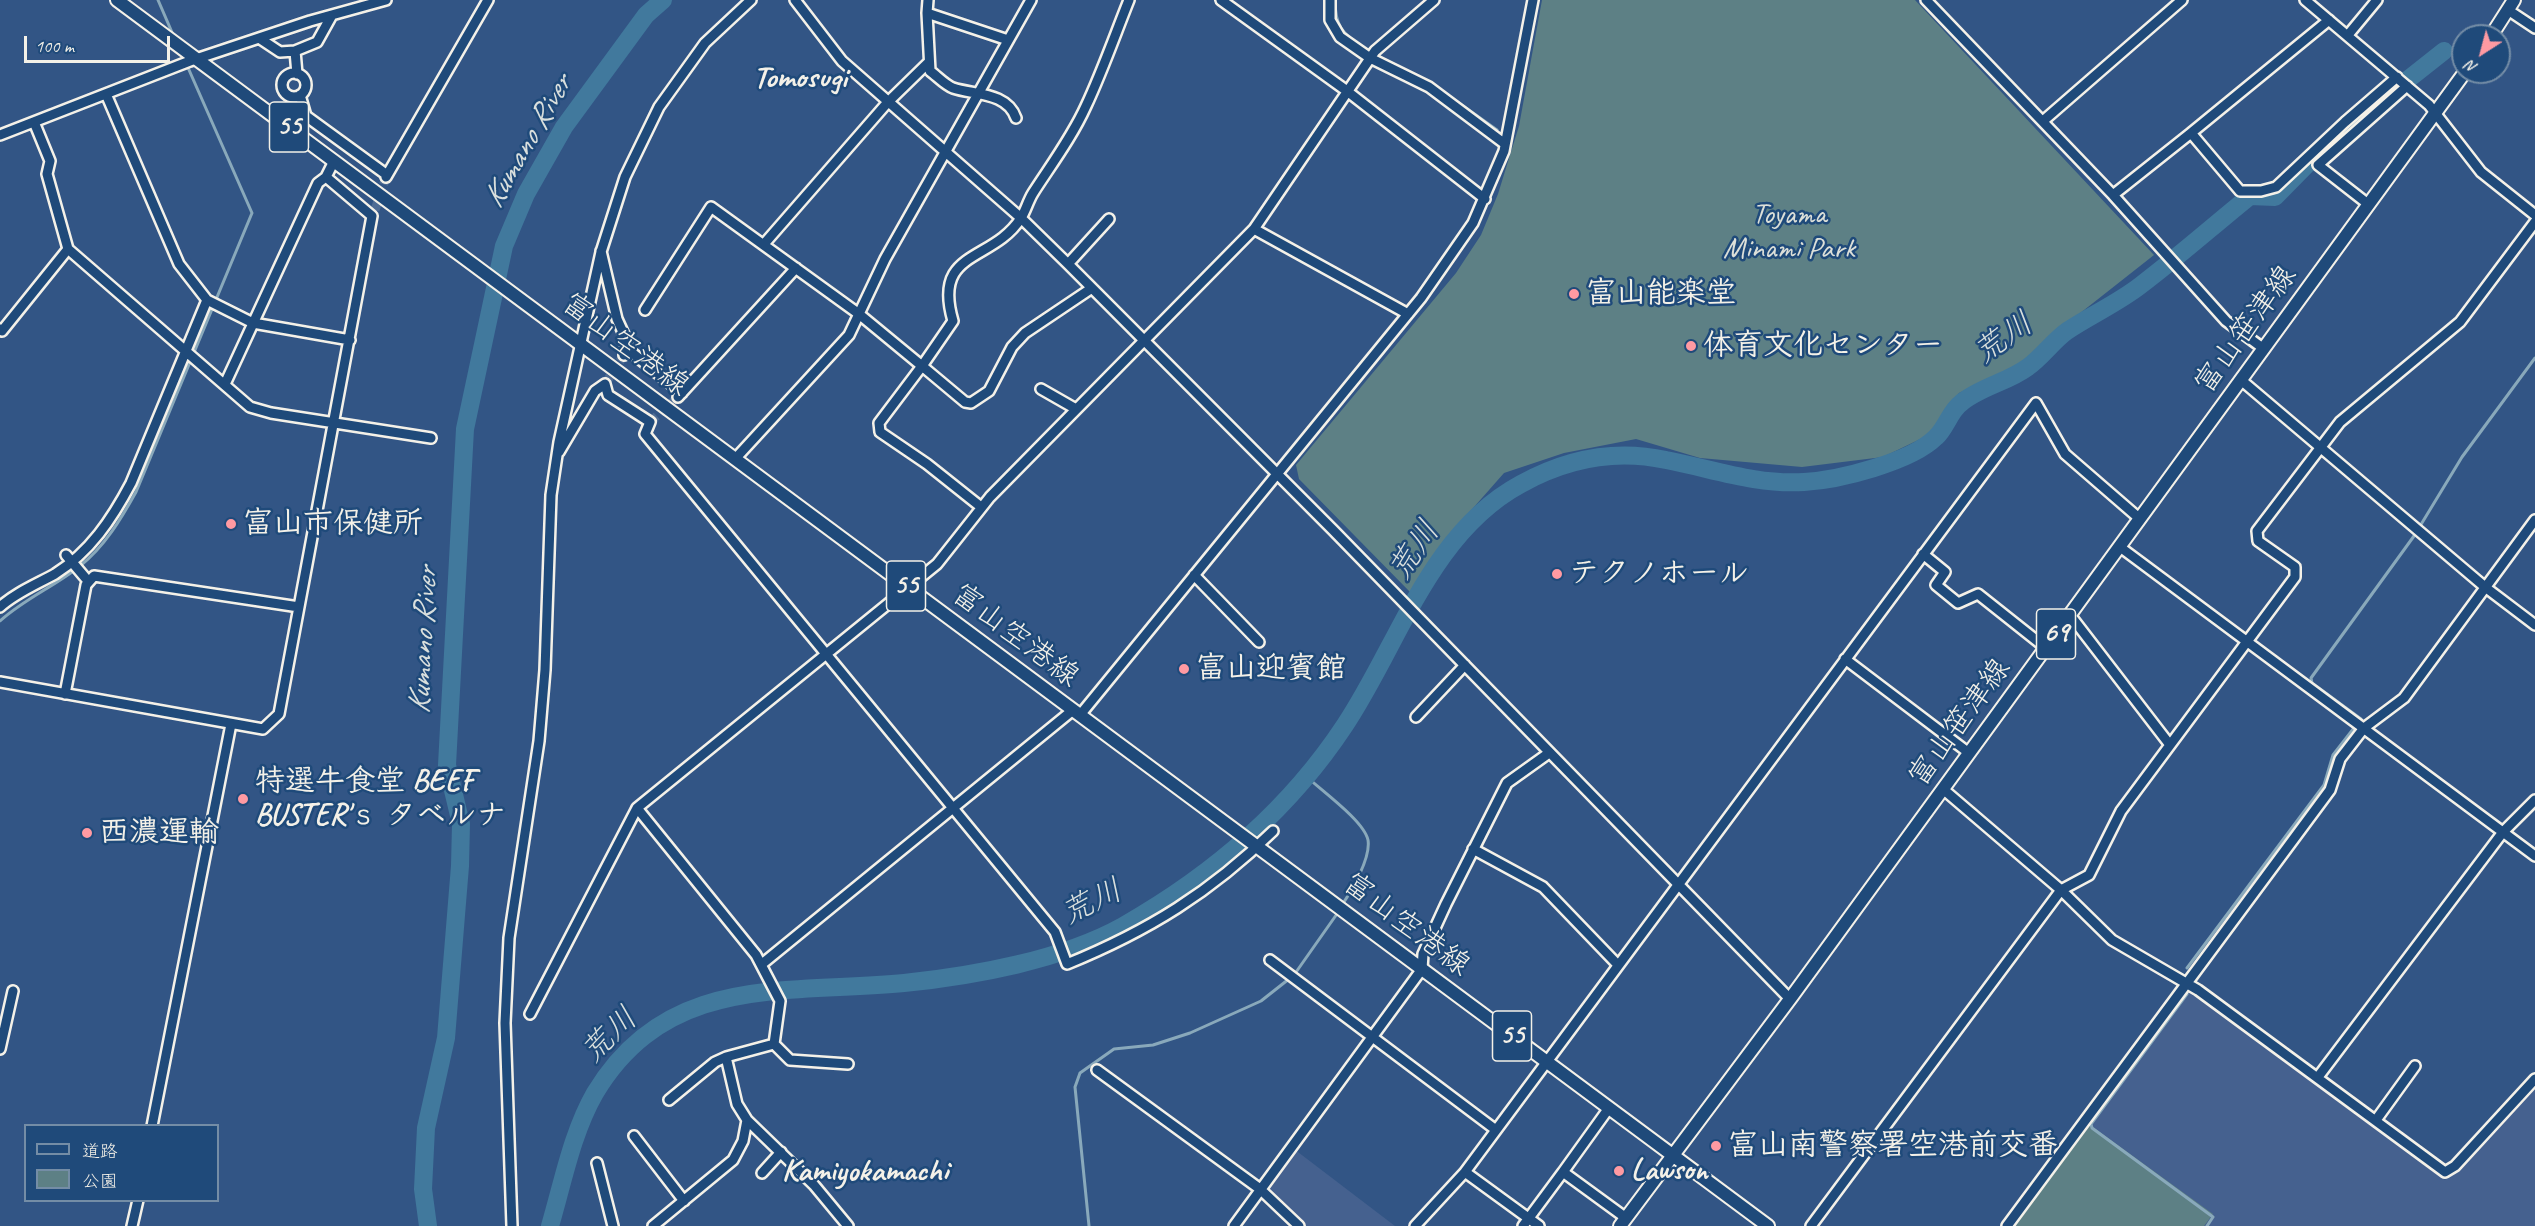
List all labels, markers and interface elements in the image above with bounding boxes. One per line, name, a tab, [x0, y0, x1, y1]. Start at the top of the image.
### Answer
scale bar	[27, 24, 172, 62]
north arrow	[2451, 24, 2511, 84]
text: 100 m	[35, 35, 74, 57]
text: N	[2462, 56, 2481, 78]
district label: Tomosugi	[753, 60, 847, 98]
water label: Kumano River	[475, 69, 581, 215]
road number: 55	[270, 102, 308, 152]
park label: Toyama Minami Park	[1723, 197, 1855, 268]
street label: 富山笹津線	[2187, 259, 2305, 401]
place label: 富山能楽堂	[1586, 276, 1736, 312]
street label: 富山空港線	[554, 285, 696, 405]
marker: 富山能楽堂	[1567, 287, 1581, 301]
water label: 荒川	[1967, 305, 2041, 373]
place label: 体育文化センター	[1703, 328, 1943, 364]
marker: 体育文化センター	[1684, 339, 1698, 353]
place label: 富山市保健所	[243, 506, 423, 542]
water label: 荒川	[1381, 514, 1449, 588]
marker: 富山市保健所	[224, 517, 238, 531]
place label: テクノホール	[1569, 556, 1749, 592]
road number: 55	[886, 561, 926, 611]
water label: Kumano River	[401, 567, 447, 715]
marker: テクノホール	[1550, 567, 1564, 581]
street label: 富山空港線	[944, 576, 1086, 696]
road number: 69	[2036, 609, 2076, 659]
place label: 富山迎賓館	[1196, 651, 1346, 687]
street label: 富山笹津線	[1901, 652, 2019, 794]
marker: 富山迎賓館	[1177, 662, 1191, 676]
place label: 特選牛食堂 BEEF BUSTER'ｓ タベルナ	[255, 764, 506, 834]
marker: 特選牛食堂 BEEF BUSTER'ｓ タベルナ	[236, 792, 250, 806]
place label: 西濃運輸	[99, 815, 219, 851]
marker: 西濃運輸	[80, 826, 94, 840]
street label: 富山空港線	[1335, 865, 1477, 985]
water label: 荒川	[1055, 872, 1129, 934]
water label: 荒川	[574, 1000, 646, 1072]
road number: 55	[1492, 1011, 1532, 1061]
legend	[24, 1124, 219, 1202]
place label: 富山南警察署空港前交番	[1728, 1128, 2058, 1164]
marker: 富山南警察署空港前交番	[1709, 1139, 1723, 1153]
text: 道路	[82, 1140, 118, 1162]
district label: Kamiyokamachi	[782, 1153, 948, 1191]
place label: Lawson	[1631, 1153, 1707, 1189]
marker: Lawson	[1612, 1164, 1626, 1178]
text: 公園	[82, 1170, 118, 1192]

